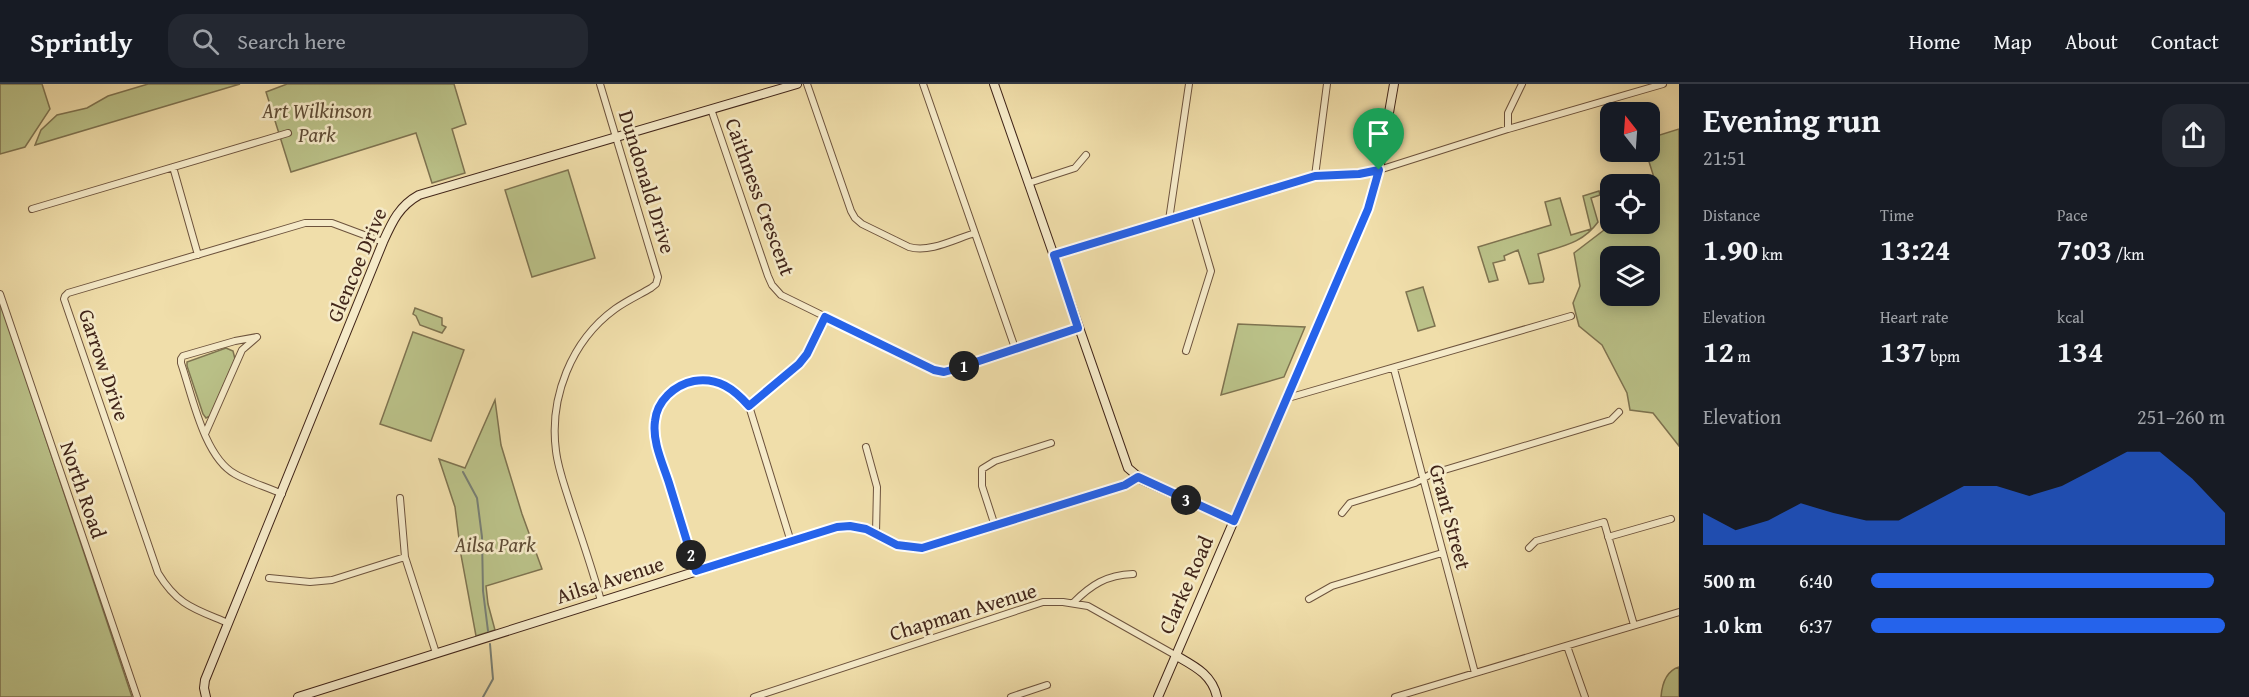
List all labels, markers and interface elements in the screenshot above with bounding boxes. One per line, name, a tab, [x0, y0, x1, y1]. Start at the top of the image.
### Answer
search box	[168, 14, 588, 68]
text: Sprintly	[30, 21, 132, 62]
icon: search	[189, 25, 222, 58]
text: Search here	[237, 25, 346, 57]
text: Home	[1909, 26, 1960, 57]
text: Map	[1993, 26, 2032, 57]
text: About	[2065, 26, 2118, 57]
text: Contact	[2151, 26, 2219, 57]
park label: Art Wilkinson Park	[261, 95, 372, 150]
text: Evening run	[1703, 96, 1880, 144]
north arrow	[1600, 102, 1660, 162]
map controls	[1600, 102, 1660, 306]
button: share	[2162, 104, 2225, 167]
street label: Dundonald Drive	[611, 106, 684, 257]
pin	[1353, 108, 1404, 170]
street label: Caithness Crescent	[718, 114, 804, 281]
icon: arrive	[1362, 117, 1395, 150]
text: 21:51	[1703, 143, 1746, 172]
button: locate	[1600, 174, 1660, 234]
street label: Glencoe Drive	[319, 203, 395, 327]
text: Distance	[1703, 203, 1760, 227]
text: Time	[1880, 203, 1914, 227]
text: Pace	[2057, 203, 2088, 227]
text: 1.90	[1703, 227, 1758, 271]
text: 13:24	[1880, 227, 1951, 271]
text: 7:03	[2057, 227, 2112, 271]
text: km	[1758, 242, 1783, 266]
text: /km	[2112, 242, 2144, 266]
button: layers	[1600, 246, 1660, 306]
street label: Garrow Drive	[71, 305, 138, 425]
text: Elevation	[1703, 305, 1766, 329]
text: Heart rate	[1880, 305, 1949, 329]
text: kcal	[2057, 305, 2084, 329]
text: 12	[1703, 329, 1734, 373]
text: 137	[1880, 329, 1927, 373]
text: 134	[2057, 329, 2104, 373]
text: m	[1734, 344, 1751, 368]
text: bpm	[1927, 344, 1960, 368]
pin: 1	[949, 351, 979, 381]
text: 1	[960, 354, 968, 378]
text: Elevation	[1703, 402, 1781, 431]
text: 251–260 m	[2137, 402, 2225, 431]
street label: North Road	[52, 437, 115, 543]
street label: Grant Street	[1422, 461, 1480, 573]
pin: 3	[1171, 485, 1201, 515]
text: 3	[1182, 488, 1190, 512]
park label: Ailsa Park	[453, 529, 536, 560]
street label: Clarke Road	[1150, 530, 1221, 639]
pin: 2	[676, 540, 706, 570]
text: 2	[687, 543, 695, 567]
street label: Ailsa Avenue	[552, 547, 668, 612]
text: 500 m	[1703, 566, 1756, 595]
text: 6:40	[1799, 566, 1833, 595]
street label: Chapman Avenue	[885, 574, 1040, 649]
text: 1.0 km	[1703, 611, 1762, 640]
text: 6:37	[1799, 611, 1833, 640]

